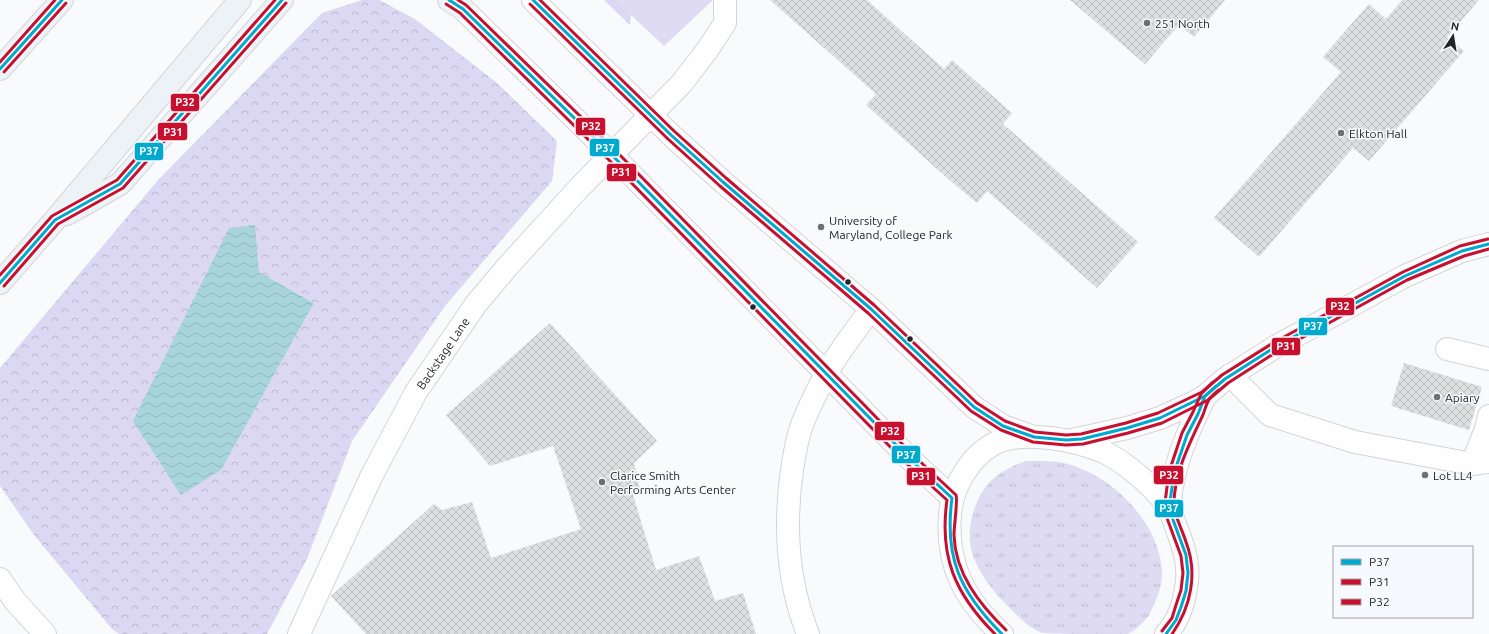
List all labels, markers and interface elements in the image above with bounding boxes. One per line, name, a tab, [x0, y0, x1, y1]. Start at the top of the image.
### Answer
north arrow	[1433, 16, 1473, 56]
place label: 251 North	[1155, 17, 1210, 30]
marker: 251 North	[1142, 18, 1152, 28]
text: N	[1450, 19, 1460, 33]
line badge: P32	[170, 93, 200, 112]
text: P32	[175, 96, 195, 108]
line badge: P32	[575, 117, 606, 136]
text: P32	[581, 120, 601, 132]
line badge: P31	[157, 122, 188, 141]
text: P31	[163, 126, 183, 138]
place label: Elkton Hall	[1349, 127, 1407, 140]
marker: Elkton Hall	[1336, 128, 1346, 138]
line badge: P37	[589, 138, 620, 157]
line badge: P37	[134, 142, 164, 161]
text: P37	[595, 142, 615, 154]
text: P37	[139, 145, 159, 157]
line badge: P31	[606, 163, 637, 182]
text: P31	[611, 166, 631, 178]
place label: University of Maryland, College Park	[829, 214, 953, 241]
marker: University of Maryland, College Park	[816, 222, 826, 232]
unlabelled marker	[843, 277, 853, 287]
line badge: P32	[1325, 297, 1355, 316]
text: P32	[1330, 300, 1350, 312]
unlabelled marker	[748, 302, 758, 312]
street label: Backstage Lane	[414, 315, 471, 391]
line badge: P37	[1298, 317, 1328, 336]
text: P37	[1303, 320, 1323, 332]
unlabelled marker	[905, 334, 915, 344]
line badge: P31	[1271, 337, 1301, 356]
text: P31	[1276, 340, 1296, 352]
place label: Apiary	[1445, 391, 1480, 404]
marker: Apiary	[1432, 392, 1442, 402]
line badge: P32	[874, 421, 905, 441]
text: P32	[880, 425, 900, 437]
line badge: P37	[891, 445, 921, 464]
text: P37	[896, 449, 916, 461]
line badge: P32	[1153, 465, 1184, 485]
line badge: P31	[906, 467, 936, 486]
place label: Clarice Smith Performing Arts Center	[610, 469, 736, 496]
text: P32	[1159, 469, 1179, 481]
place label: Lot LL4	[1433, 469, 1473, 482]
text: P31	[911, 470, 931, 482]
marker: Lot LL4	[1420, 470, 1430, 480]
marker: Clarice Smith Performing Arts Center	[597, 477, 607, 487]
line badge: P37	[1154, 499, 1184, 518]
text: P37	[1159, 502, 1179, 514]
legend	[1333, 546, 1473, 618]
text: P37	[1369, 555, 1390, 568]
text: P31	[1369, 575, 1390, 588]
text: P32	[1369, 595, 1390, 608]

